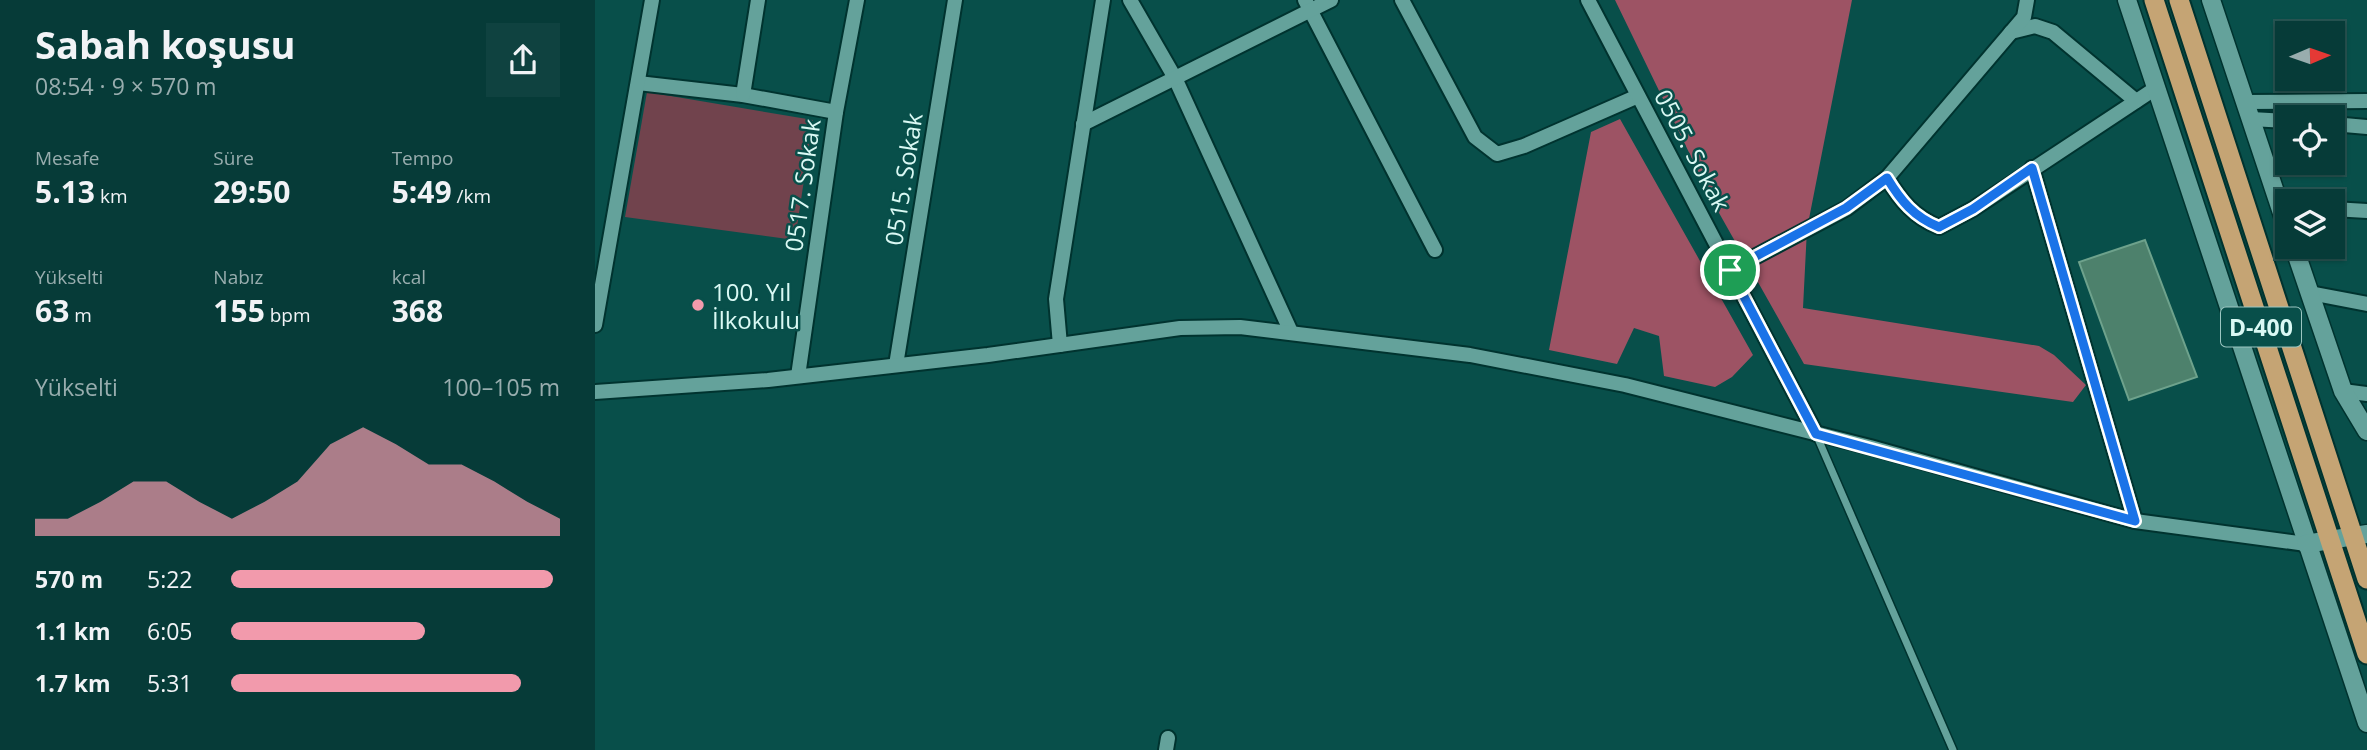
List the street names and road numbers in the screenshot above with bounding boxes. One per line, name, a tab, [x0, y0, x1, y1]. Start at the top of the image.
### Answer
street label: 0505. Sokak	[1647, 83, 1739, 217]
street label: 0515. Sokak	[876, 110, 930, 248]
street label: 0517. Sokak	[776, 116, 828, 253]
road number: D-400	[2221, 308, 2301, 346]

